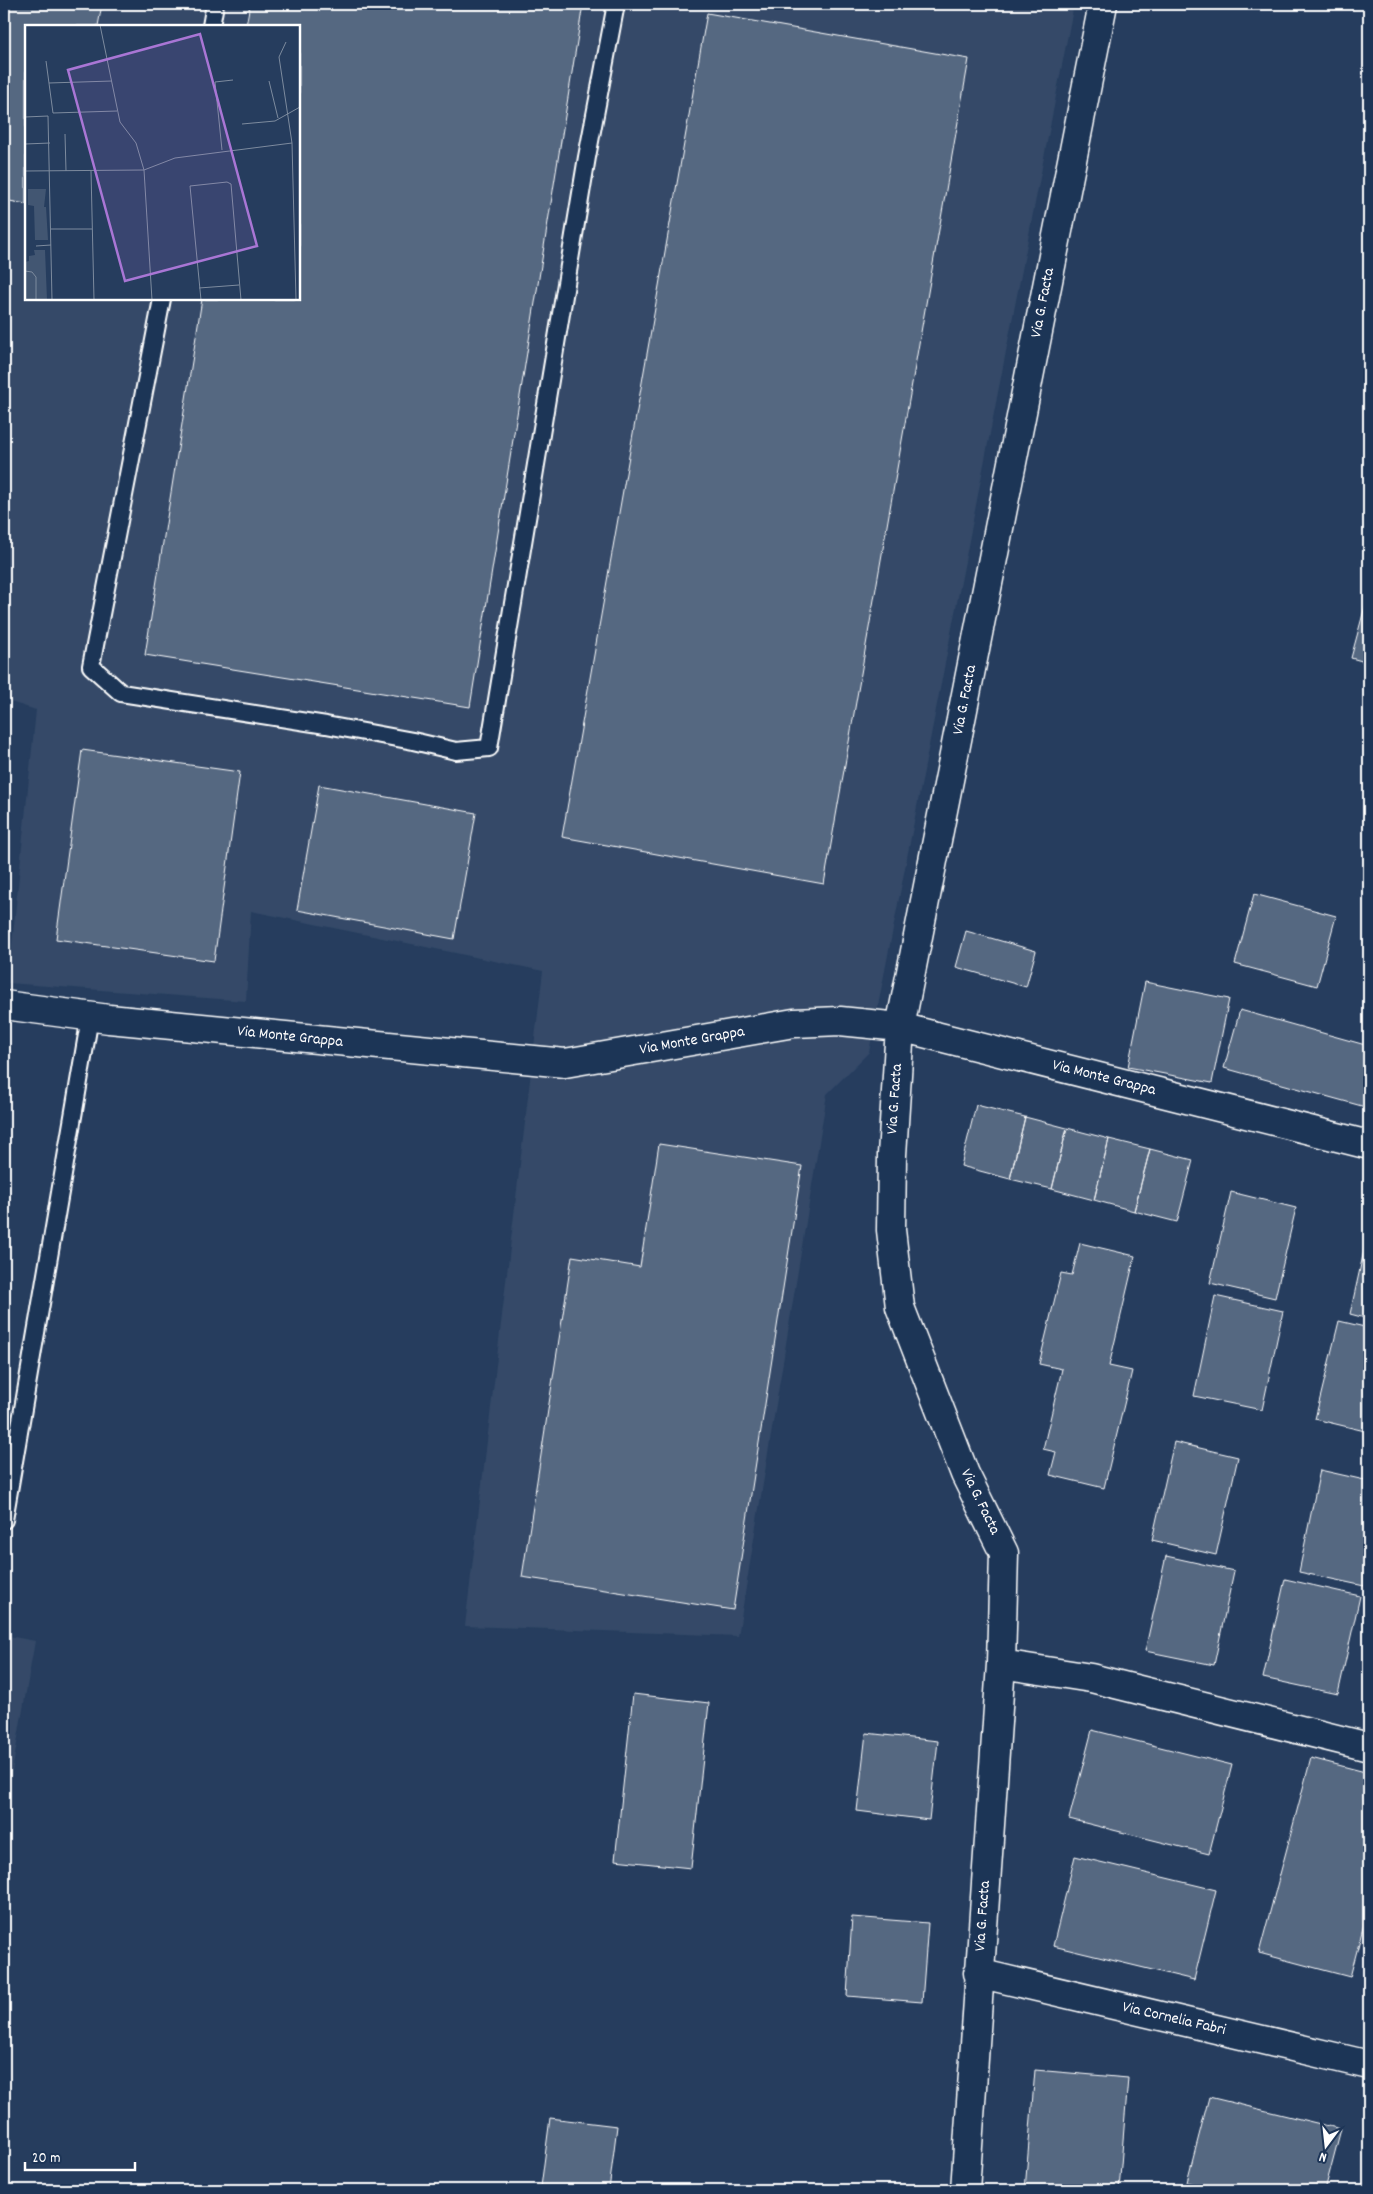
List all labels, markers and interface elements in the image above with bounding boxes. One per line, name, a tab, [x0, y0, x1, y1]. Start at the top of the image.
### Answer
inset map	[25, 25, 300, 300]
street label: Via G. Facta	[1025, 266, 1061, 340]
street label: Via G. Facta	[947, 663, 983, 737]
street label: Via Monte Grappa	[236, 1020, 344, 1054]
street label: Via Monte Grappa	[638, 1020, 747, 1062]
street label: Via Monte Grappa	[1050, 1054, 1159, 1102]
street label: Via G. Facta	[881, 1062, 909, 1135]
street label: Via G. Facta	[954, 1465, 1006, 1539]
street label: Via G. Facta	[969, 1879, 997, 1952]
street label: Via Cornelia Fabri	[1120, 1996, 1228, 2042]
north arrow	[1300, 2122, 1350, 2172]
scale bar	[25, 2139, 135, 2171]
text: N	[1317, 2146, 1329, 2167]
text: 20 m	[32, 2148, 60, 2170]

